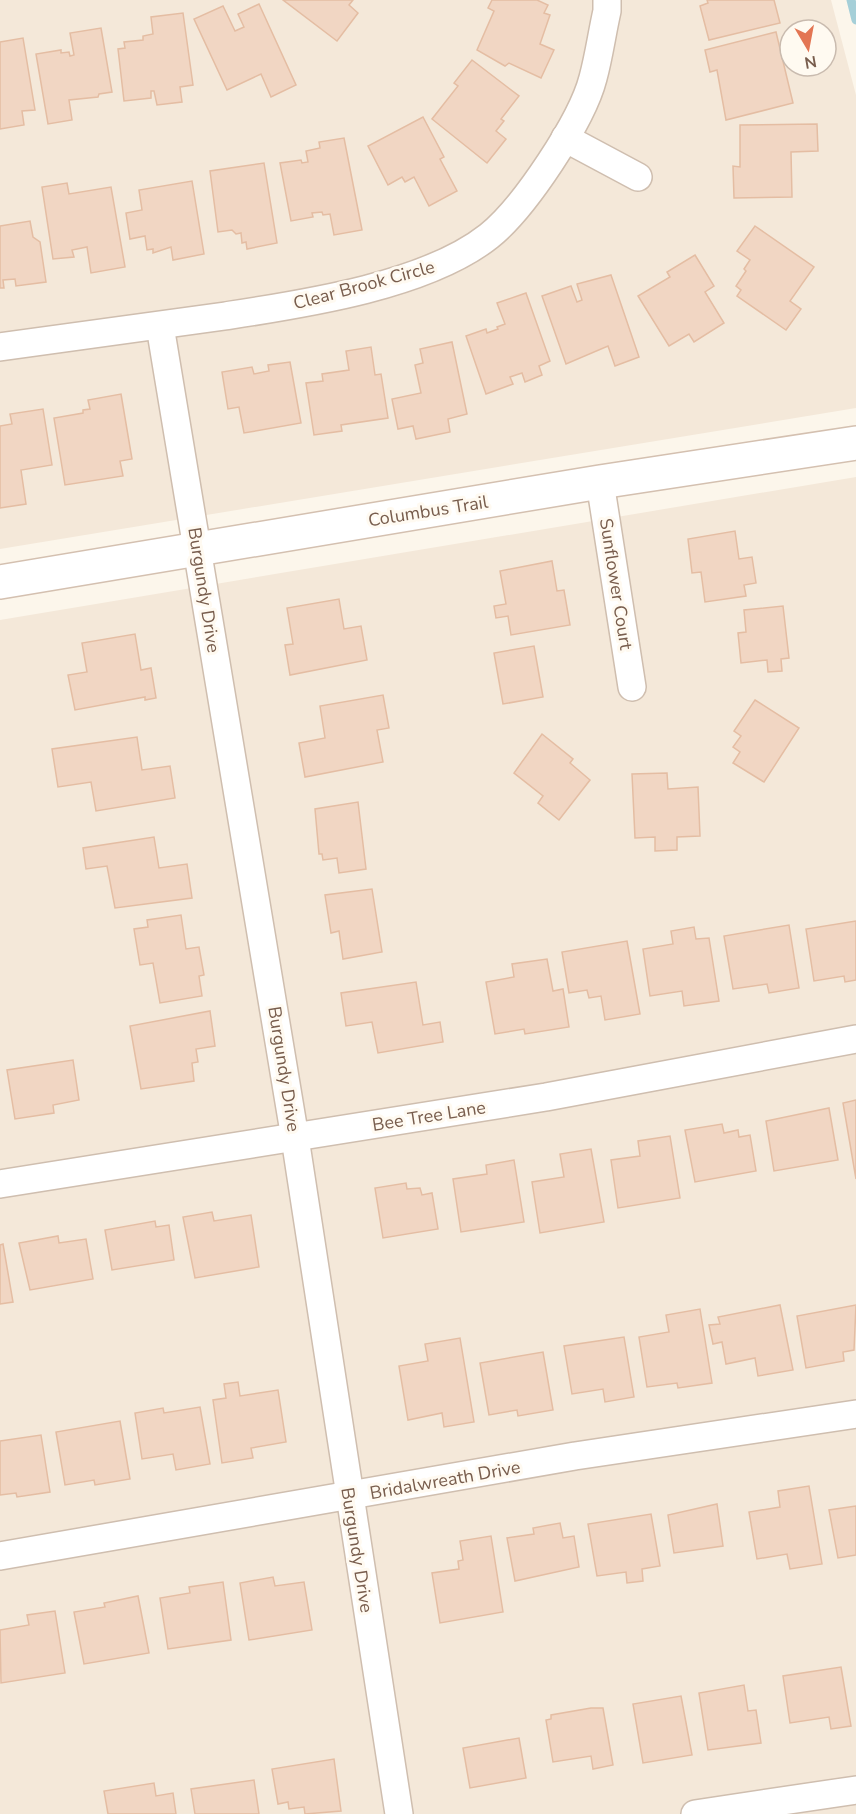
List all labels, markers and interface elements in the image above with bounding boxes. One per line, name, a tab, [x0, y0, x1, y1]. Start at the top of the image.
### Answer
north arrow	[778, 18, 838, 78]
text: N	[803, 50, 818, 74]
street label: Clear Brook Circle	[291, 255, 437, 315]
street label: Columbus Trail	[366, 490, 490, 532]
street label: Sunflower Court	[594, 516, 638, 652]
street label: Burgundy Drive	[182, 526, 226, 654]
street label: Burgundy Drive	[262, 1005, 306, 1133]
street label: Bee Tree Lane	[371, 1095, 487, 1137]
street label: Bridalwreath Drive	[368, 1455, 522, 1505]
street label: Burgundy Drive	[335, 1486, 379, 1614]

